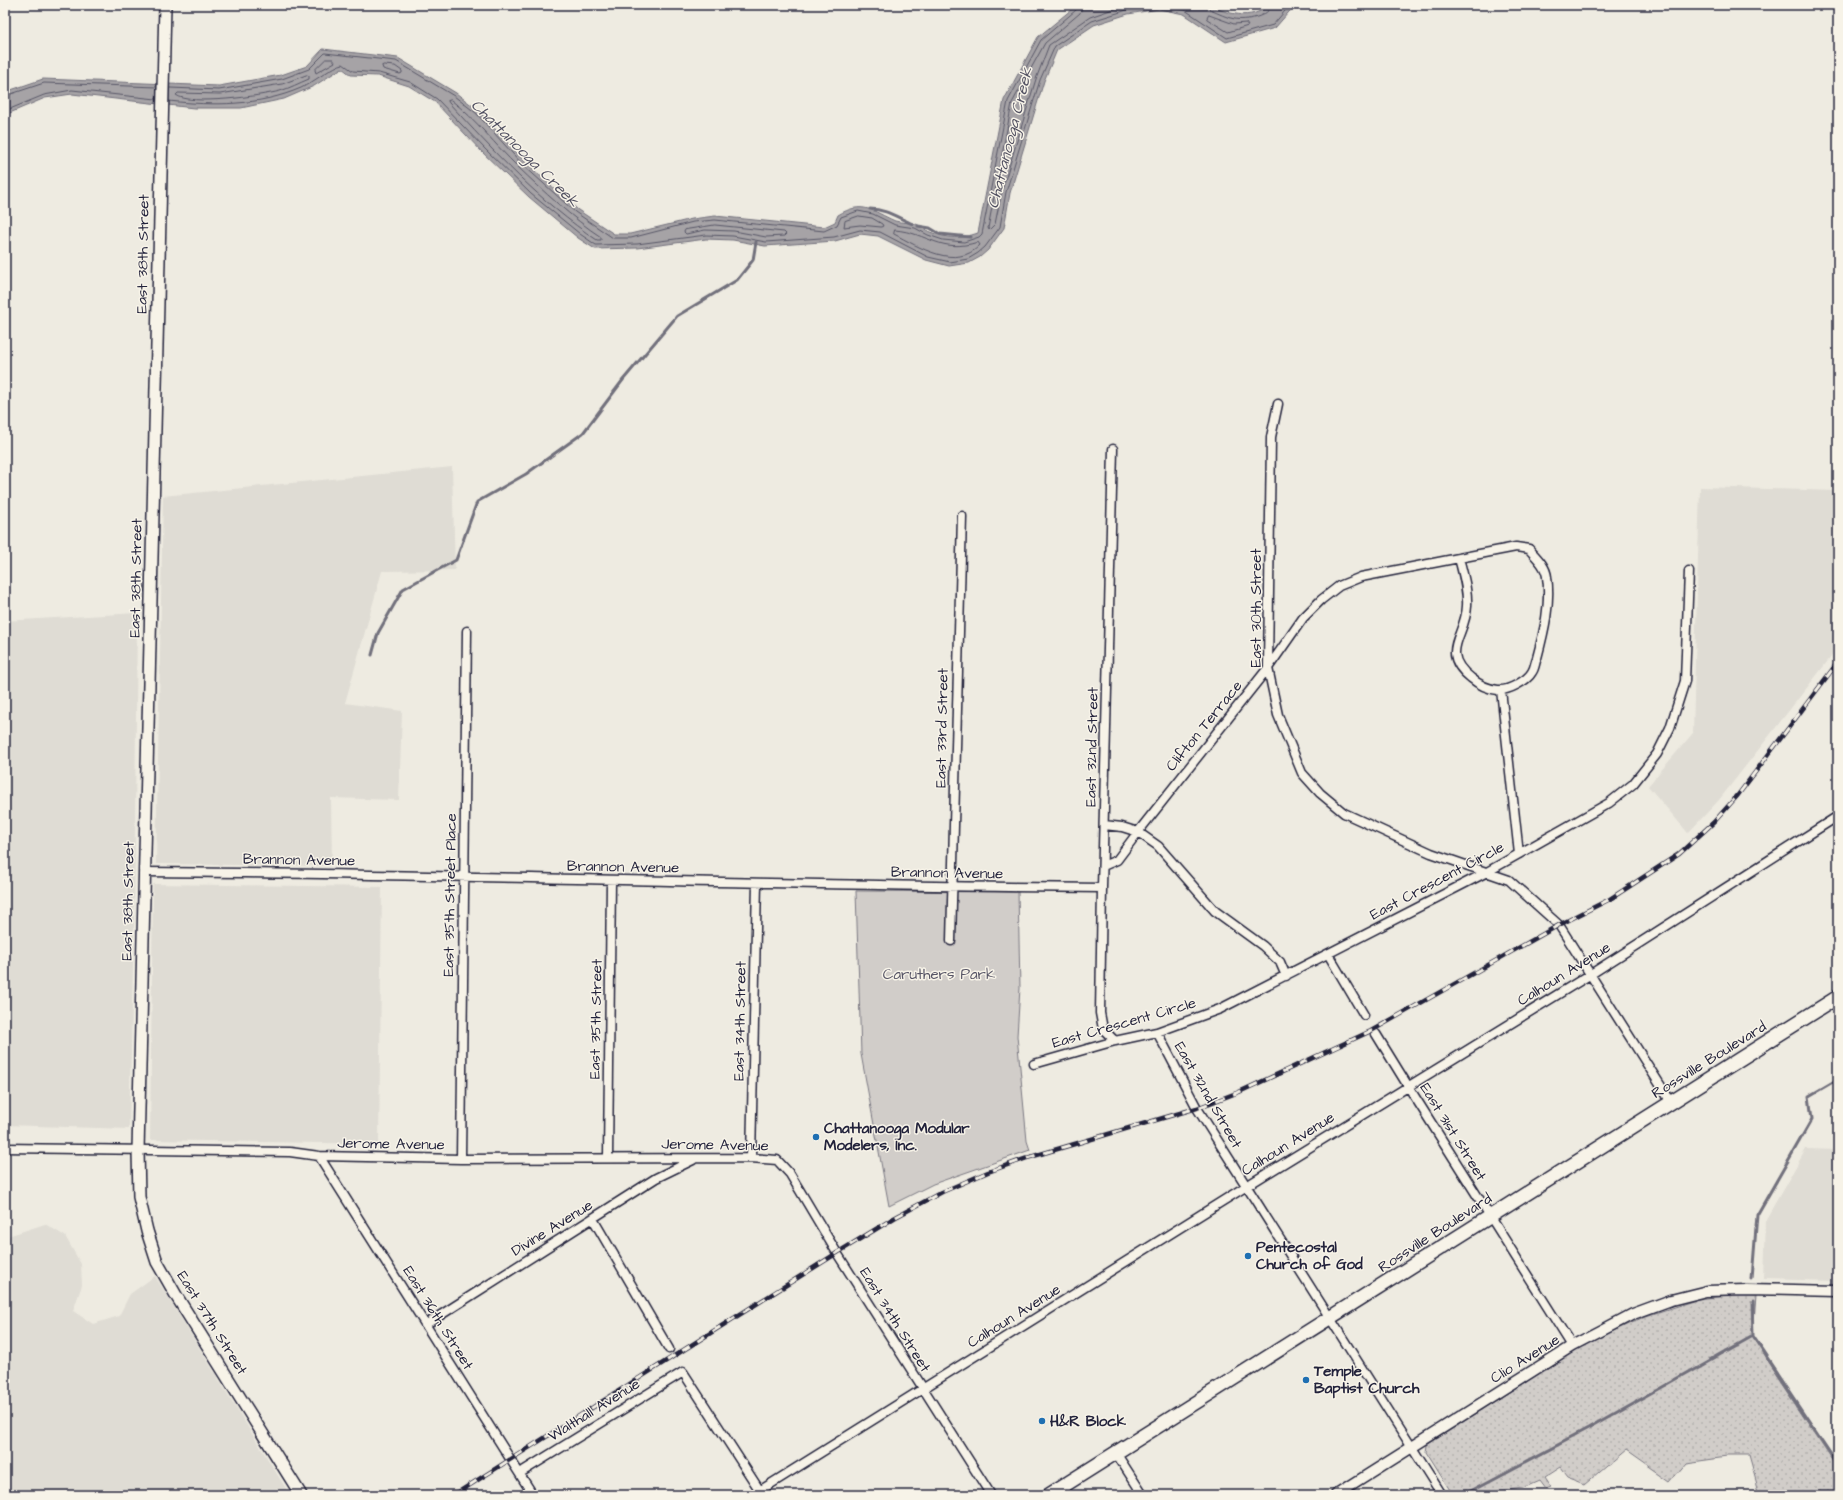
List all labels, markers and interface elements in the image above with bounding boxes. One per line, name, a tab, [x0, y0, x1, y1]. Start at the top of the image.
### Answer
water label: Chattanooga Creek	[982, 64, 1039, 211]
water label: Chattanooga Creek	[465, 94, 585, 213]
street label: East 38th Street	[131, 194, 155, 314]
street label: East 38th Street	[124, 518, 148, 638]
street label: East 30th Street	[1246, 549, 1267, 667]
street label: East 33rd Street	[930, 668, 954, 788]
street label: Clifton Terrace	[1161, 676, 1247, 776]
street label: East 32nd Street	[1080, 687, 1104, 807]
street label: East 35th Street Place	[438, 813, 462, 977]
street label: East Crescent Circle	[1366, 837, 1508, 925]
street label: East 38th Street	[116, 841, 140, 961]
street label: Brannon Avenue	[243, 849, 355, 871]
street label: Brannon Avenue	[567, 856, 679, 878]
street label: Brannon Avenue	[891, 862, 1003, 884]
street label: Calhoun Avenue	[1513, 937, 1615, 1011]
street label: East 35th Street	[584, 959, 608, 1079]
street label: East 34th Street	[728, 961, 752, 1081]
park label: Caruthers Park	[883, 964, 995, 985]
street label: East Crescent Circle	[1050, 992, 1198, 1054]
street label: Rossville Boulevard	[1648, 1016, 1771, 1104]
street label: East 32nd Street	[1169, 1038, 1247, 1152]
street label: East 31st Street	[1415, 1079, 1491, 1185]
street label: Calhoun Avenue	[1237, 1107, 1339, 1181]
place label: Chattanooga Modular Modelers, Inc.	[824, 1118, 970, 1156]
marker: Chattanooga Modular Modelers, Inc.	[811, 1132, 821, 1142]
street label: Jerome Avenue	[337, 1133, 445, 1155]
street label: Jerome Avenue	[661, 1134, 769, 1156]
street label: Rossville Boulevard	[1374, 1188, 1496, 1278]
street label: Divine Avenue	[507, 1195, 597, 1261]
place label: Pentecostal Church of God	[1256, 1237, 1363, 1275]
marker: Pentecostal Church of God	[1243, 1251, 1253, 1261]
street label: East 36th Street	[398, 1262, 478, 1374]
street label: East 34th Street	[854, 1264, 936, 1376]
street label: East 37th Street	[172, 1267, 252, 1379]
street label: Calhoun Avenue	[963, 1279, 1065, 1353]
street label: Clio Avenue	[1486, 1329, 1564, 1389]
place label: Temple Baptist Church	[1313, 1361, 1420, 1399]
street label: Walthall Avenue	[544, 1373, 644, 1447]
marker: Temple Baptist Church	[1301, 1375, 1311, 1385]
place label: H&R Block	[1050, 1411, 1127, 1432]
marker: H&R Block	[1037, 1416, 1047, 1426]

